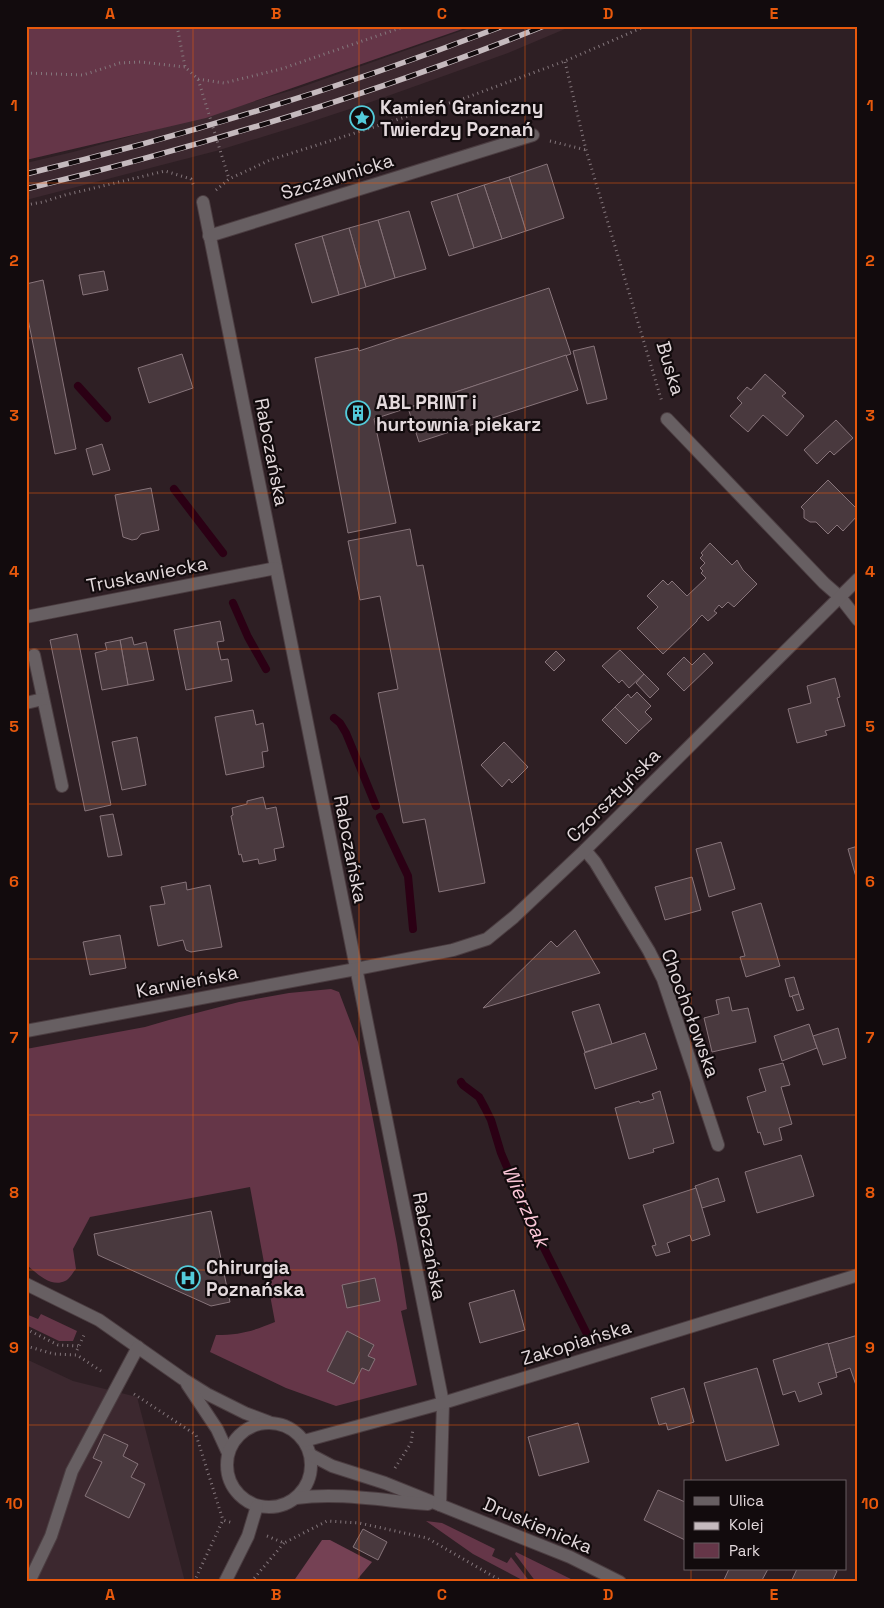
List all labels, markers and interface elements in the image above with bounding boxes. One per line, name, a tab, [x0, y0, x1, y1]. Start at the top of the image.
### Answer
text: A	[105, 3, 115, 24]
text: B	[271, 3, 281, 24]
text: C	[437, 3, 447, 24]
text: D	[603, 3, 613, 24]
text: E	[770, 3, 779, 24]
text: 1	[10, 95, 18, 116]
place label: Kamień Graniczny Twierdzy Poznań	[380, 95, 543, 142]
text: 1	[866, 95, 874, 116]
place icon: Kamień Graniczny Twierdzy Poznań	[349, 105, 375, 131]
street label: Szczawnicka	[278, 147, 397, 205]
text: 2	[9, 250, 19, 271]
text: 2	[865, 250, 875, 271]
street label: Buska	[651, 338, 691, 398]
place label: ABL PRINT i hurtownia piekarz	[376, 390, 541, 437]
street label: Rabczańska	[249, 396, 294, 508]
building icon: ABL PRINT i hurtownia piekarz	[345, 400, 371, 426]
text: 3	[9, 405, 19, 426]
text: 3	[865, 405, 875, 426]
street label: Truskawiecka	[84, 551, 210, 598]
text: 4	[9, 561, 19, 582]
text: 4	[865, 561, 875, 582]
text: 5	[9, 716, 19, 737]
text: 5	[865, 716, 875, 737]
street label: Czorsztyńska	[561, 743, 666, 848]
street label: Rabczańska	[328, 793, 373, 905]
text: 6	[9, 871, 19, 892]
text: 6	[865, 871, 875, 892]
street label: Chochołowska	[656, 945, 725, 1081]
street label: Karwieńska	[134, 959, 240, 1004]
text: 7	[10, 1027, 19, 1048]
text: 7	[866, 1027, 875, 1048]
water label: Wierzbak	[496, 1161, 557, 1253]
text: 8	[9, 1182, 19, 1203]
text: 8	[865, 1182, 875, 1203]
street label: Rabczańska	[407, 1190, 452, 1302]
place label: Chirurgia Poznańska	[206, 1255, 304, 1302]
hospital icon: Chirurgia Poznańska	[175, 1265, 201, 1291]
street label: Zakopiańska	[518, 1314, 634, 1371]
text: 9	[9, 1337, 19, 1358]
text: 9	[865, 1337, 875, 1358]
legend	[684, 1480, 846, 1570]
street label: Druskienicka	[479, 1491, 596, 1560]
text: Ulica	[729, 1491, 764, 1510]
text: 10	[5, 1493, 23, 1514]
text: 10	[861, 1493, 879, 1514]
text: Kolej	[729, 1515, 763, 1534]
text: Park	[729, 1541, 760, 1560]
text: A	[105, 1584, 115, 1605]
text: B	[271, 1584, 281, 1605]
text: C	[437, 1584, 447, 1605]
text: D	[603, 1584, 613, 1605]
text: E	[770, 1584, 779, 1605]

